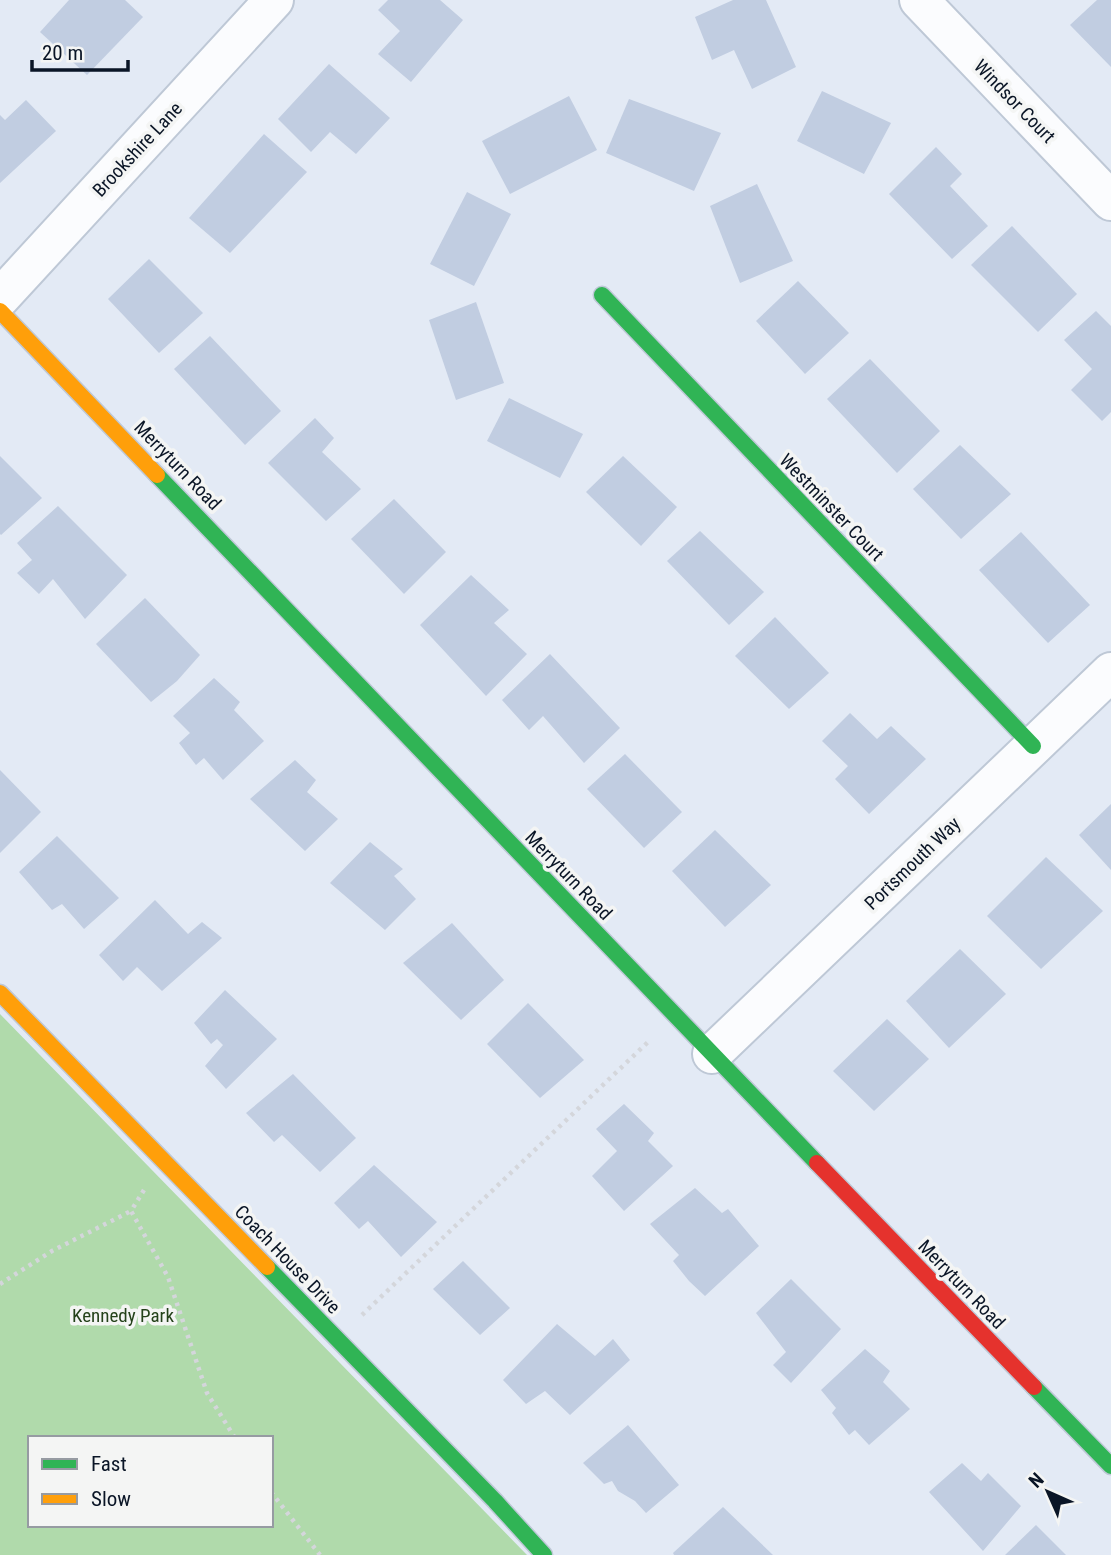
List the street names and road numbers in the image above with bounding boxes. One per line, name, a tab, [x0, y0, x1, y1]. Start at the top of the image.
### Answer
street label: Windsor Court	[969, 55, 1060, 148]
street label: Brookshire Lane	[88, 97, 187, 201]
street label: Merryturn Road	[129, 416, 226, 515]
street label: Westminster Court	[775, 449, 889, 566]
street label: Portsmouth Way	[860, 812, 965, 915]
street label: Merryturn Road	[520, 826, 617, 925]
street label: Coach House Drive	[230, 1200, 345, 1318]
street label: Merryturn Road	[913, 1235, 1010, 1334]

